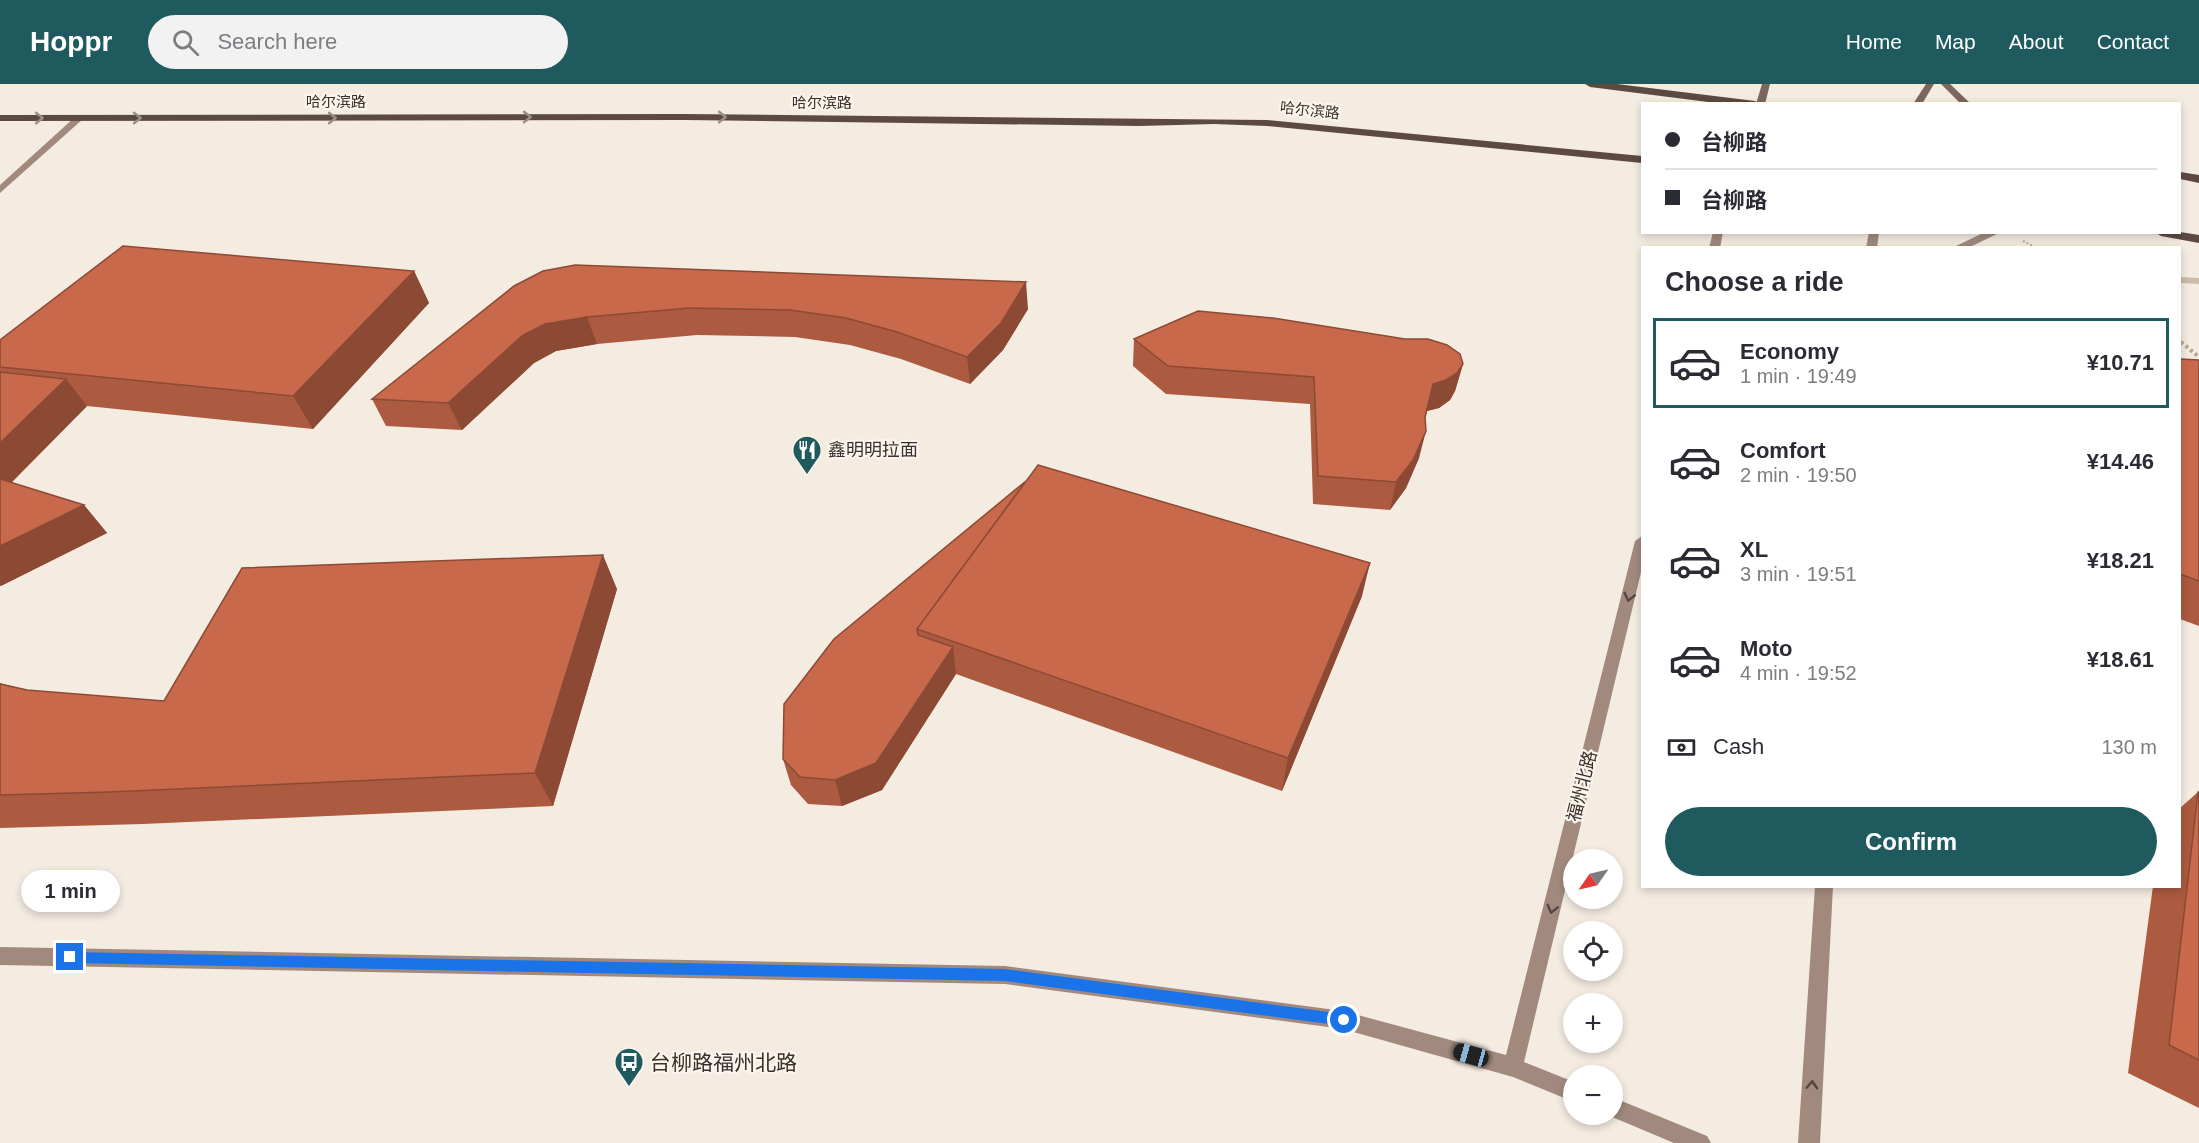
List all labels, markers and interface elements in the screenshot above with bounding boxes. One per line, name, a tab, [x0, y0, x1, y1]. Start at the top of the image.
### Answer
search box	[148, 15, 568, 69]
text: Hoppr	[30, 26, 112, 57]
icon: search	[169, 26, 202, 59]
text: Search here	[217, 29, 337, 54]
text: Home	[1846, 30, 1902, 53]
text: Map	[1935, 30, 1976, 53]
text: About	[2009, 30, 2064, 53]
text: Contact	[2097, 30, 2169, 53]
street label: 哈尔滨路	[306, 93, 366, 110]
street label: 哈尔滨路	[792, 94, 852, 111]
street label: 哈尔滨路	[1279, 98, 1341, 122]
one-way arrow	[522, 111, 531, 123]
one-way arrow	[717, 111, 726, 123]
one-way arrow	[35, 112, 44, 124]
one-way arrow	[132, 112, 141, 124]
one-way arrow	[327, 112, 336, 124]
text: 台柳路	[1701, 130, 1767, 155]
text: 台柳路	[1701, 188, 1767, 213]
text: Choose a ride	[1665, 267, 1844, 297]
icon: car	[1668, 336, 1722, 390]
text: Economy	[1740, 339, 1839, 364]
text: ¥10.71	[2087, 350, 2154, 375]
text: 1 min · 19:49	[1740, 365, 1857, 387]
restaurant icon: 鑫明明拉面	[791, 434, 823, 476]
icon: car	[1668, 435, 1722, 489]
text: Comfort	[1740, 438, 1826, 463]
place label: 鑫明明拉面	[828, 440, 918, 460]
text: ¥14.46	[2087, 449, 2154, 474]
text: 2 min · 19:50	[1740, 464, 1857, 486]
icon: car	[1668, 534, 1722, 588]
text: XL	[1740, 537, 1768, 562]
text: ¥18.21	[2087, 548, 2154, 573]
text: 3 min · 19:51	[1740, 563, 1857, 585]
one-way arrow	[1623, 592, 1636, 602]
icon: car	[1668, 633, 1722, 687]
text: Moto	[1740, 636, 1793, 661]
text: ¥18.61	[2087, 647, 2154, 672]
text: 4 min · 19:52	[1740, 662, 1857, 684]
icon: cash	[1665, 731, 1698, 764]
text: Cash	[1713, 734, 1764, 759]
text: 130 m	[2101, 736, 2157, 758]
street label: 福州北路	[1564, 749, 1600, 823]
button: Confirm	[1665, 807, 2157, 876]
north arrow	[1563, 849, 1623, 909]
map controls	[1563, 849, 1623, 1125]
callout: 1 min	[20, 870, 119, 912]
text: 1 min	[44, 880, 97, 902]
one-way arrow	[1547, 904, 1560, 914]
button: locate	[1563, 921, 1623, 981]
route end	[56, 943, 83, 970]
button: +	[1563, 993, 1623, 1053]
route start	[1330, 1006, 1357, 1033]
car	[1451, 1041, 1491, 1069]
bus stop icon: 台柳路福州北路	[613, 1046, 645, 1088]
place label: 台柳路福州北路	[650, 1051, 797, 1074]
button: −	[1563, 1065, 1623, 1125]
one-way arrow	[1805, 1080, 1818, 1089]

